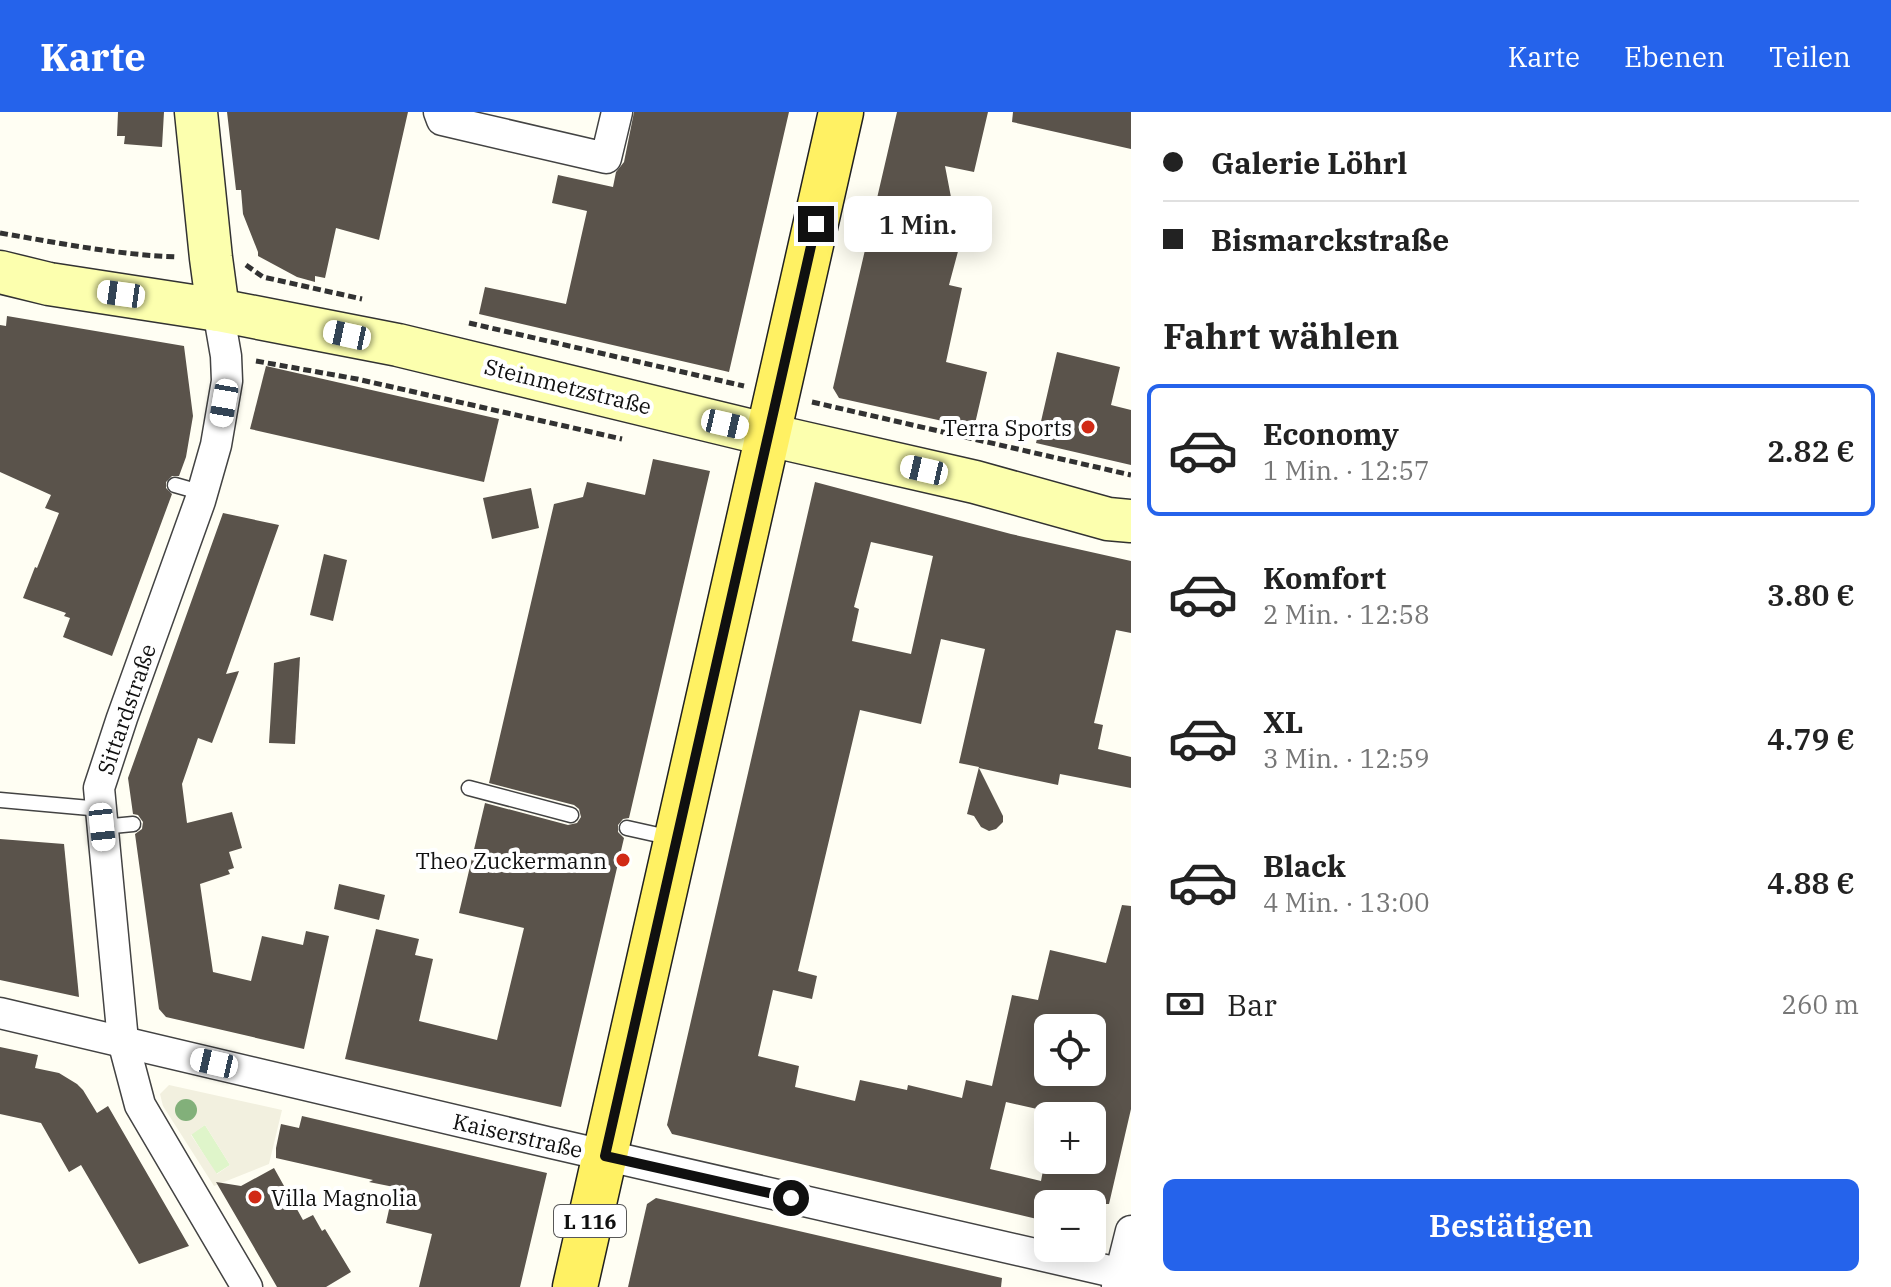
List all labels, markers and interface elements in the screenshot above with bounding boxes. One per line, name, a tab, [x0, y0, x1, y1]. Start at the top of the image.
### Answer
text: Karte	[40, 32, 146, 81]
text: Karte	[1508, 38, 1580, 75]
text: Ebenen	[1624, 38, 1725, 75]
text: Teilen	[1769, 38, 1851, 75]
text: Galerie Löhrl	[1211, 143, 1407, 182]
callout: 1 Min.	[844, 196, 992, 252]
route end	[798, 206, 834, 242]
text: 1 Min.	[879, 207, 957, 241]
text: Bismarckstraße	[1211, 220, 1449, 259]
car	[96, 279, 146, 309]
text: Fahrt wählen	[1163, 312, 1399, 359]
car	[321, 318, 373, 352]
street label: Steinmetzstraße	[482, 351, 654, 421]
car	[208, 377, 240, 429]
car	[699, 407, 751, 441]
place label: Terra Sports	[943, 413, 1072, 442]
icon: car	[1167, 414, 1239, 486]
text: Economy	[1263, 414, 1399, 453]
marker: Terra Sports	[1079, 418, 1097, 436]
text: 2.82 €	[1767, 431, 1855, 470]
car	[898, 453, 950, 487]
text: 1 Min. · 12:57	[1263, 453, 1430, 487]
icon: car	[1167, 558, 1239, 630]
text: Komfort	[1263, 558, 1386, 597]
text: 3.80 €	[1767, 575, 1855, 614]
text: 2 Min. · 12:58	[1263, 597, 1430, 631]
street label: Sittardstraße	[90, 640, 162, 778]
icon: car	[1167, 702, 1239, 774]
text: XL	[1263, 702, 1303, 741]
text: 4.79 €	[1767, 719, 1855, 758]
text: 3 Min. · 12:59	[1263, 741, 1430, 775]
car	[88, 802, 116, 852]
place label: Theo Zuckermann	[416, 846, 607, 875]
icon: car	[1167, 846, 1239, 918]
text: Black	[1263, 846, 1346, 885]
marker: Theo Zuckermann	[614, 851, 632, 869]
text: 4.88 €	[1767, 863, 1855, 902]
text: 4 Min. · 13:00	[1263, 885, 1430, 919]
icon: cash	[1163, 982, 1207, 1026]
text: Bar	[1227, 985, 1277, 1024]
text: 260 m	[1781, 987, 1859, 1021]
map controls	[1034, 1014, 1106, 1262]
button: locate	[1034, 1014, 1106, 1086]
car	[188, 1046, 240, 1080]
button: +	[1034, 1102, 1106, 1174]
street label: Kaiserstraße	[450, 1106, 586, 1164]
button: Bestätigen	[1163, 1179, 1859, 1271]
route start	[773, 1180, 809, 1216]
place label: Villa Magnolia	[271, 1183, 417, 1212]
marker: Villa Magnolia	[246, 1188, 264, 1206]
button: −	[1034, 1190, 1106, 1262]
road number: L 116	[554, 1205, 626, 1237]

